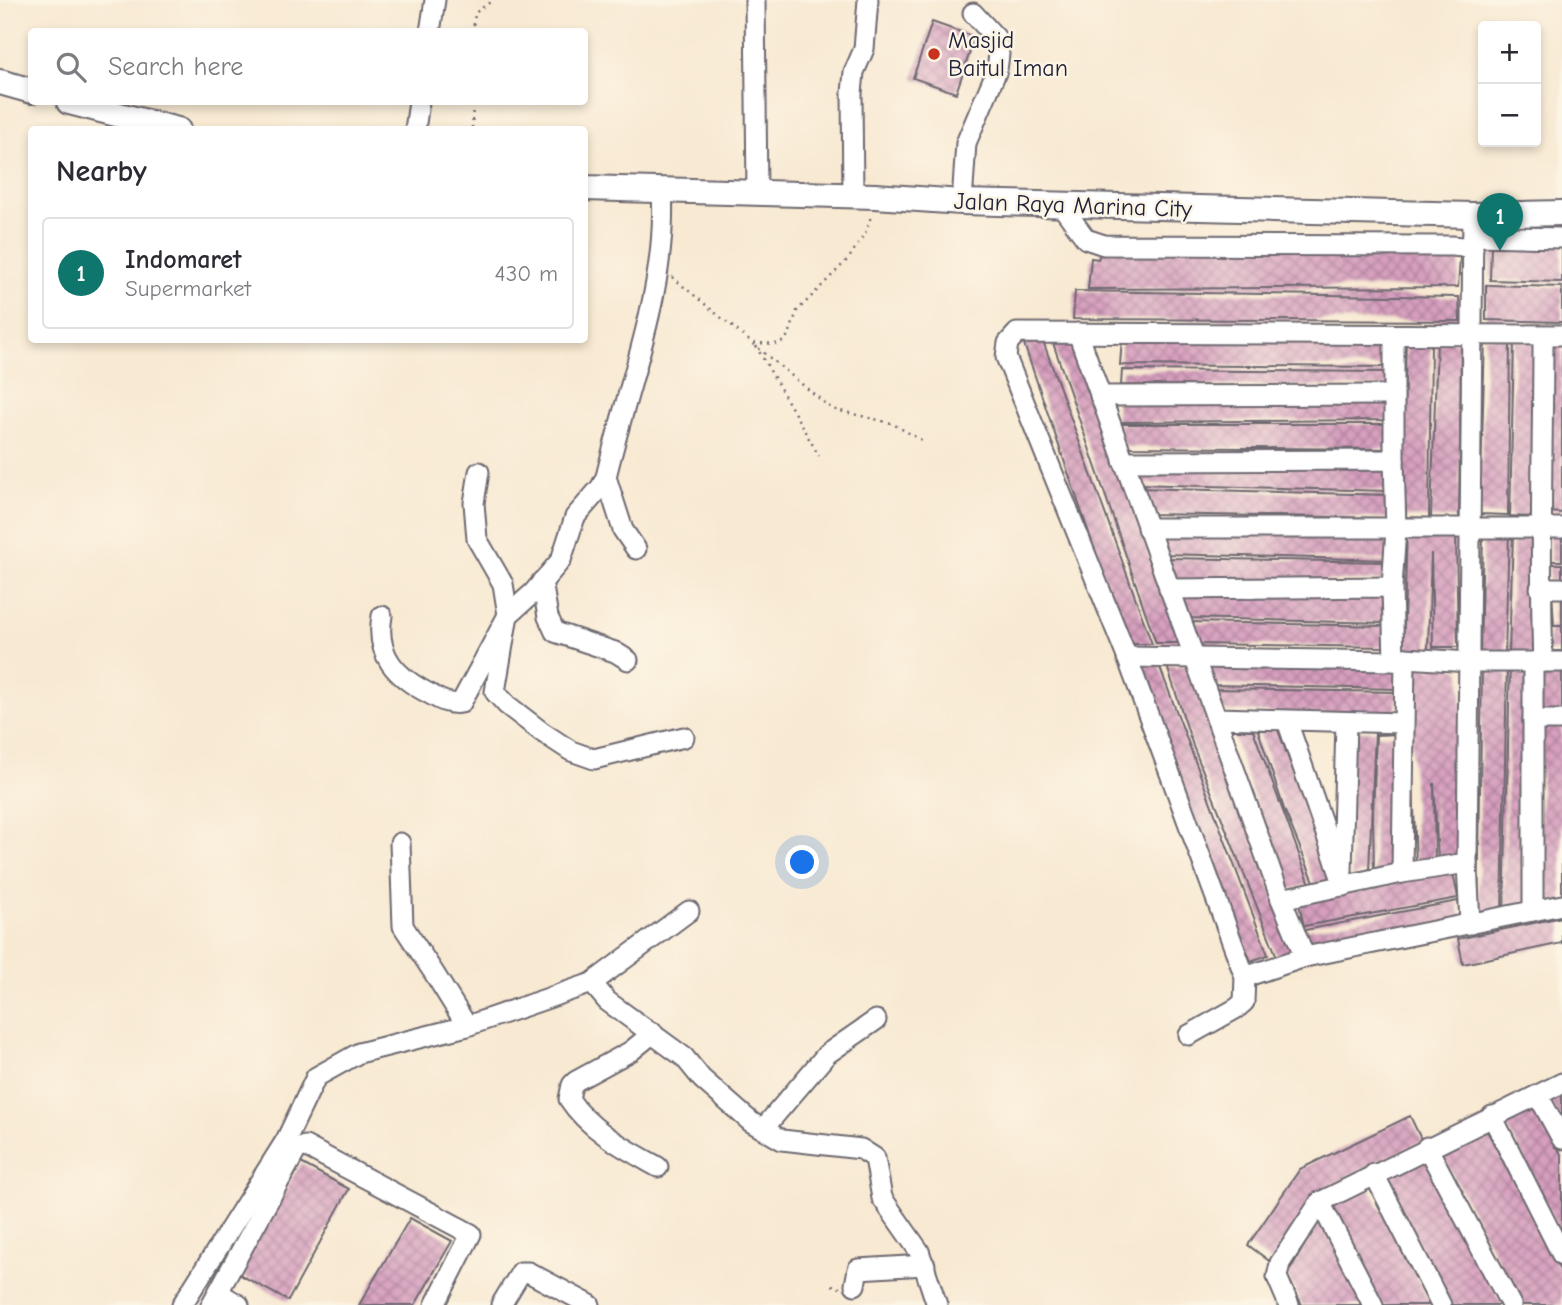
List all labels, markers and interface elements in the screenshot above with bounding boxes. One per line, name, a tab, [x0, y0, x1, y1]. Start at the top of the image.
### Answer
map controls	[1478, 21, 1541, 147]
button: +	[1478, 21, 1541, 84]
place label: Masjid Baitul Iman	[948, 26, 1068, 82]
search box	[28, 28, 588, 105]
marker: Masjid Baitul Iman	[926, 46, 942, 62]
icon: search	[52, 48, 90, 86]
text: Search here	[108, 52, 243, 82]
button: −	[1478, 84, 1541, 147]
text: Nearby	[56, 154, 147, 189]
street label: Jalan Raya Marina City	[953, 187, 1193, 223]
pin: 1	[1477, 193, 1523, 251]
text: Indomaret	[125, 245, 242, 275]
text: 1	[76, 260, 86, 287]
text: 430 m	[495, 260, 558, 287]
text: Supermarket	[125, 275, 251, 302]
your location	[785, 845, 819, 879]

